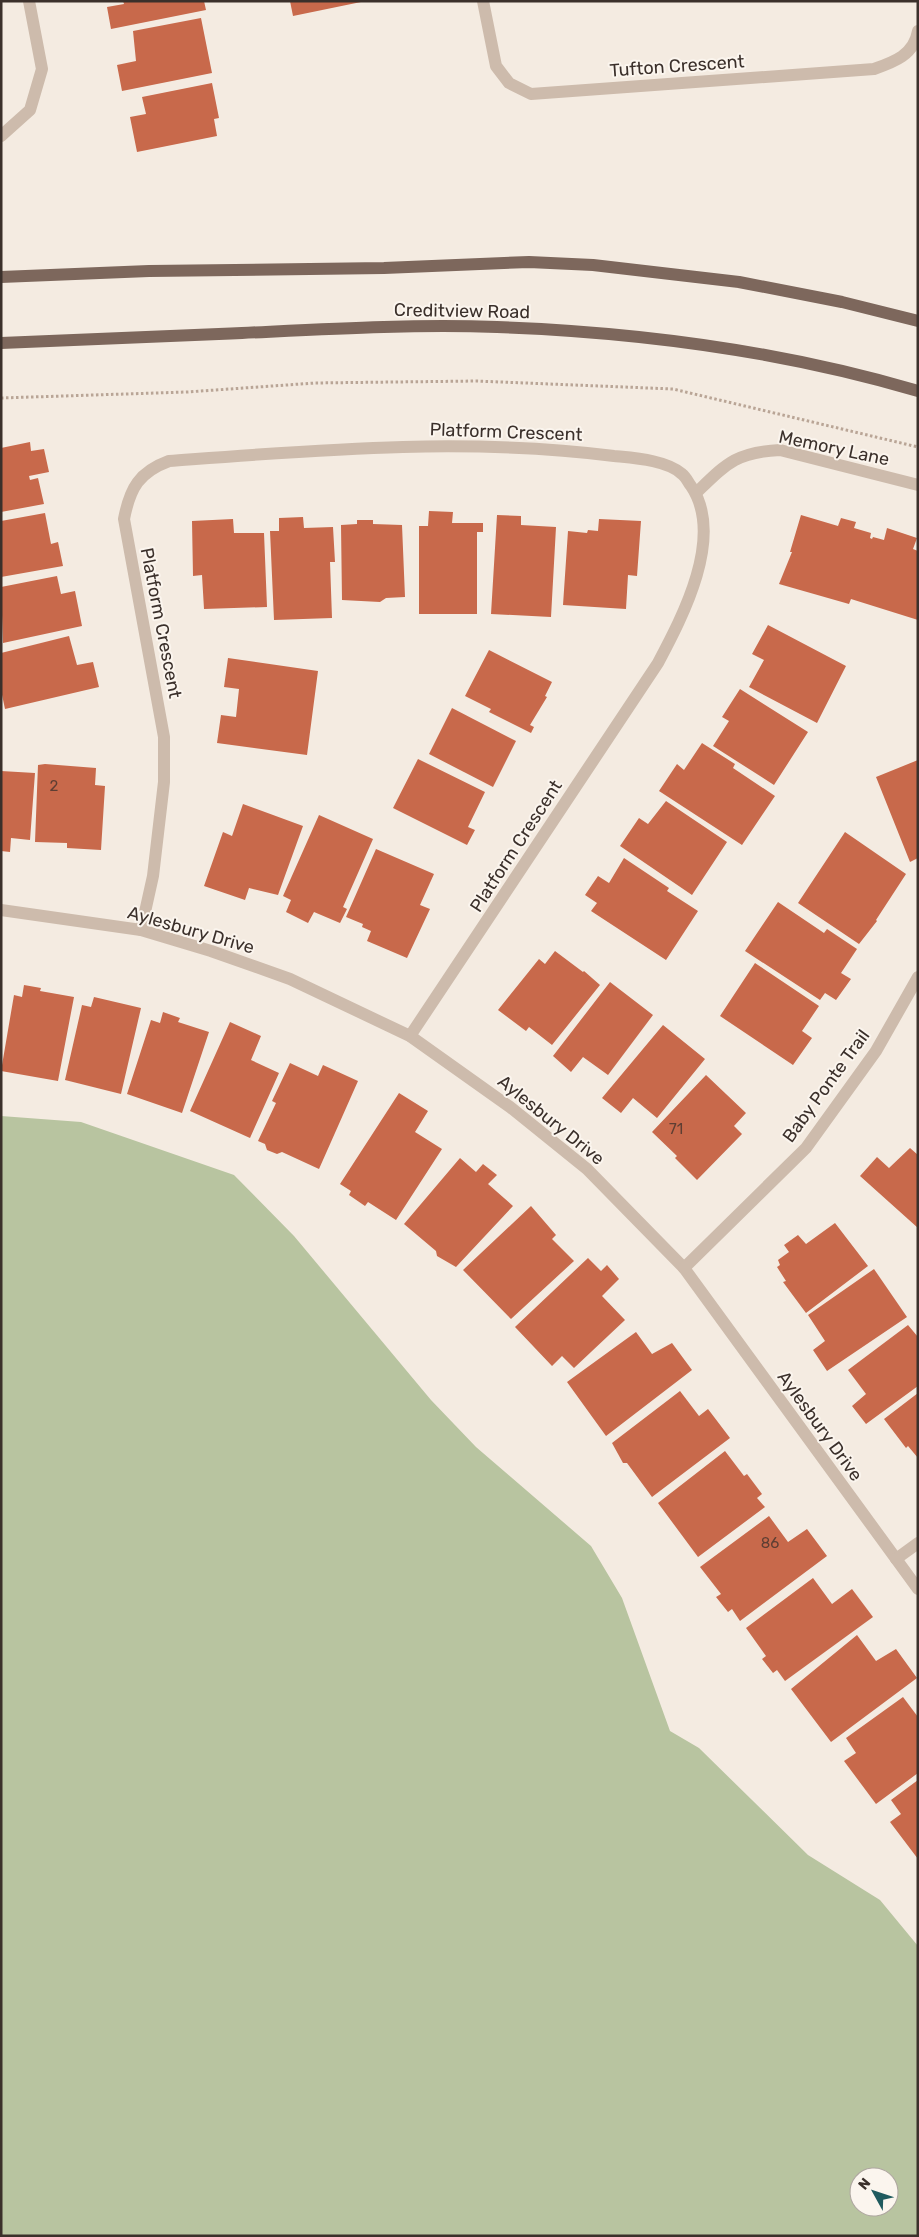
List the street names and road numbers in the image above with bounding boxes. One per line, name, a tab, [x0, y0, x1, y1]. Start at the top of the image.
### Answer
street label: Tufton Crescent	[609, 50, 745, 82]
street label: Creditview Road	[394, 299, 530, 323]
street label: Platform Crescent	[429, 418, 583, 446]
street label: Memory Lane	[777, 426, 891, 470]
street label: Platform Crescent	[136, 546, 186, 700]
street label: Platform Crescent	[465, 776, 567, 916]
street label: Aylesbury Drive	[125, 901, 257, 959]
street label: Baby Ponte Trail	[778, 1025, 874, 1147]
street label: Aylesbury Drive	[493, 1070, 609, 1170]
street label: Aylesbury Drive	[773, 1367, 867, 1485]

